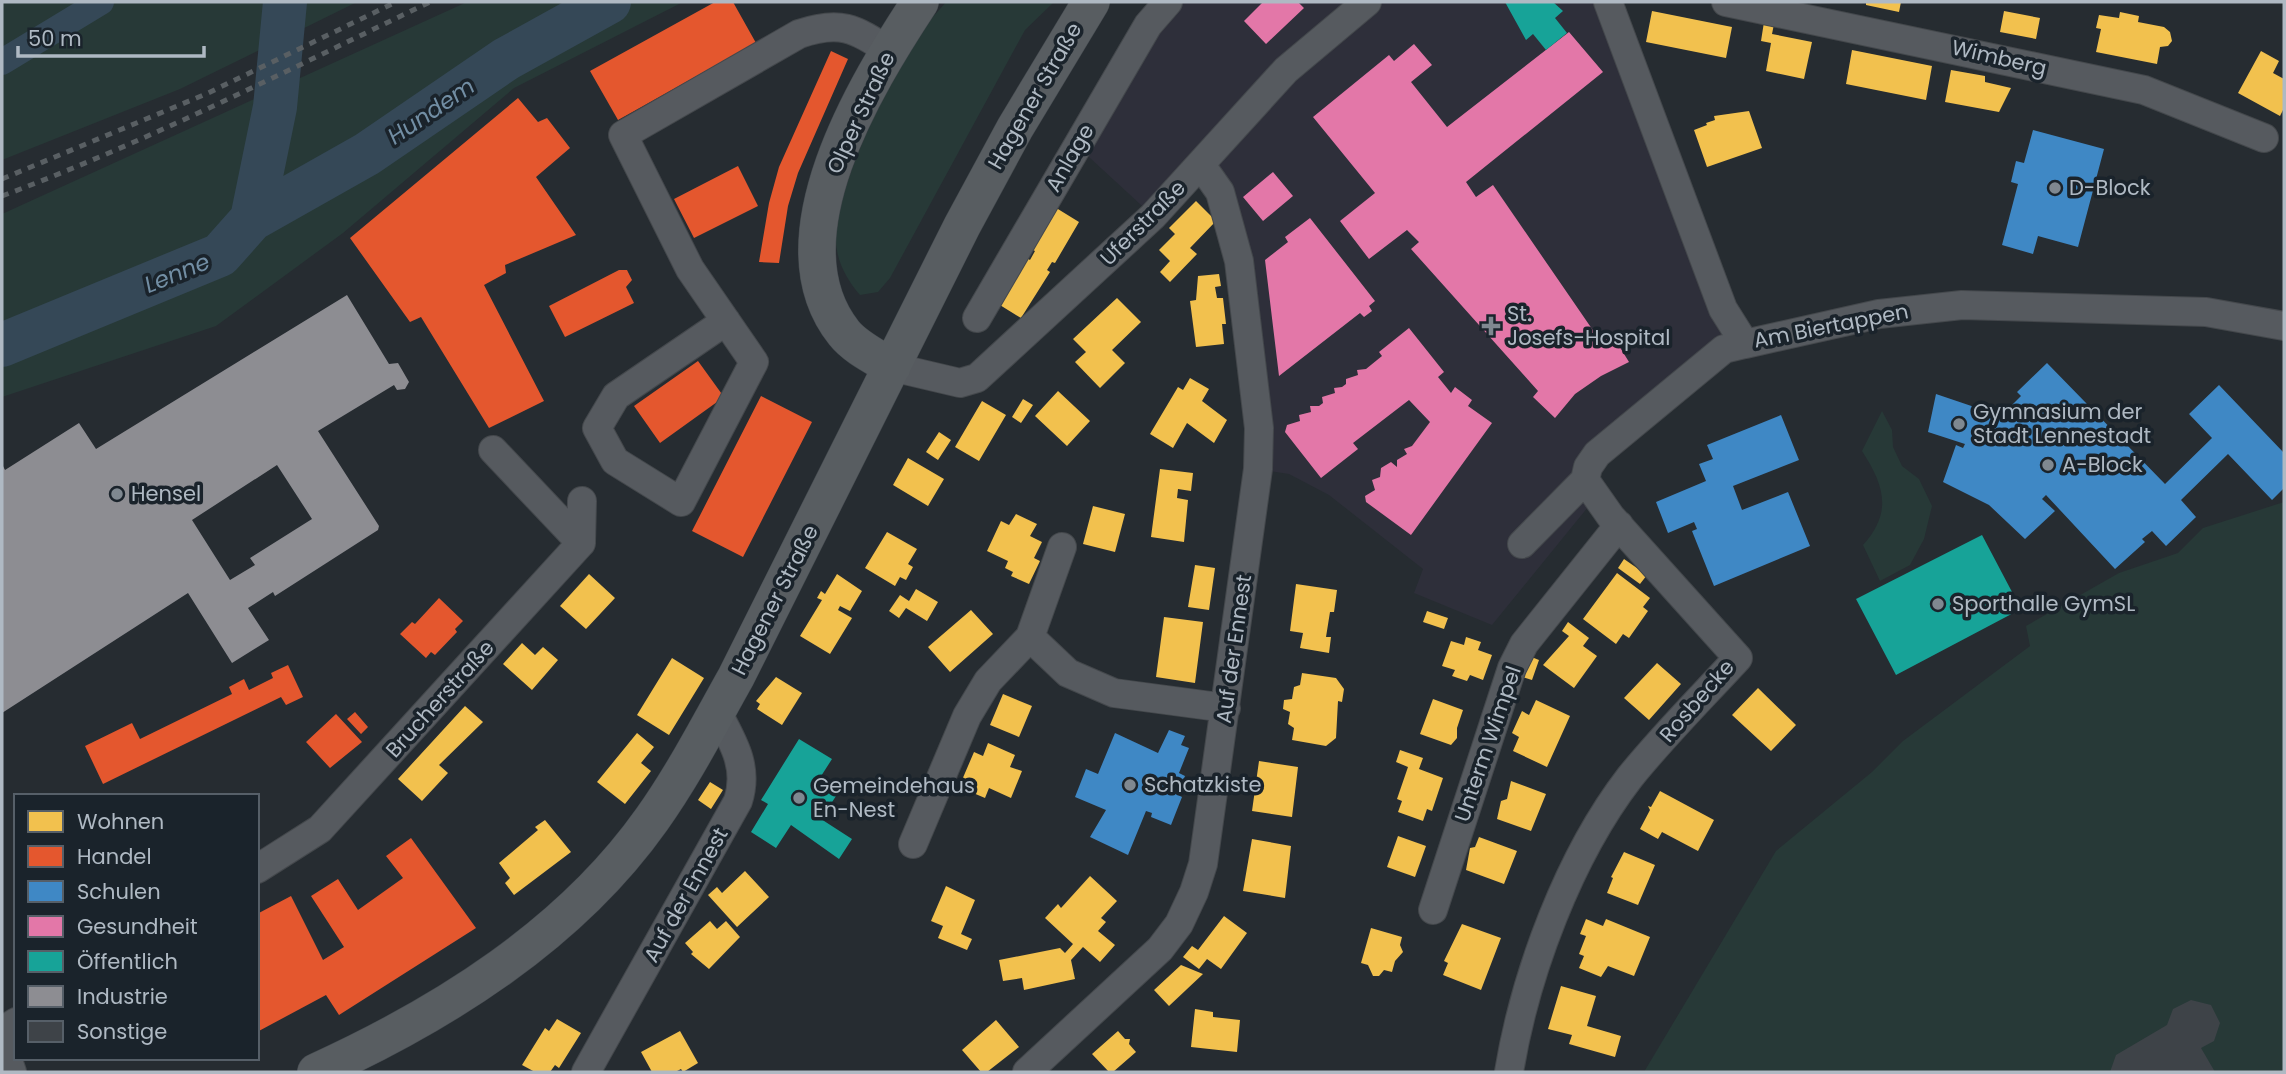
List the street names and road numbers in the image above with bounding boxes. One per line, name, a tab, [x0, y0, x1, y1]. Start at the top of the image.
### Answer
street label: Hagener Straße	[981, 17, 1088, 175]
street label: Wimberg	[1949, 33, 2049, 83]
street label: Olper Straße	[820, 47, 902, 179]
street label: Anlage	[1038, 118, 1101, 197]
street label: Uferstraße	[1094, 174, 1192, 272]
street label: Am Biertappen	[1751, 296, 1911, 355]
street label: Hagener Straße	[724, 520, 825, 680]
street label: Auf der Ennest	[1209, 573, 1258, 725]
street label: Brucherstraße	[379, 634, 500, 764]
street label: Rosbecke	[1653, 653, 1741, 748]
street label: Unterm Wimpel	[1447, 662, 1528, 826]
street label: Auf der Ennest	[637, 822, 735, 967]

